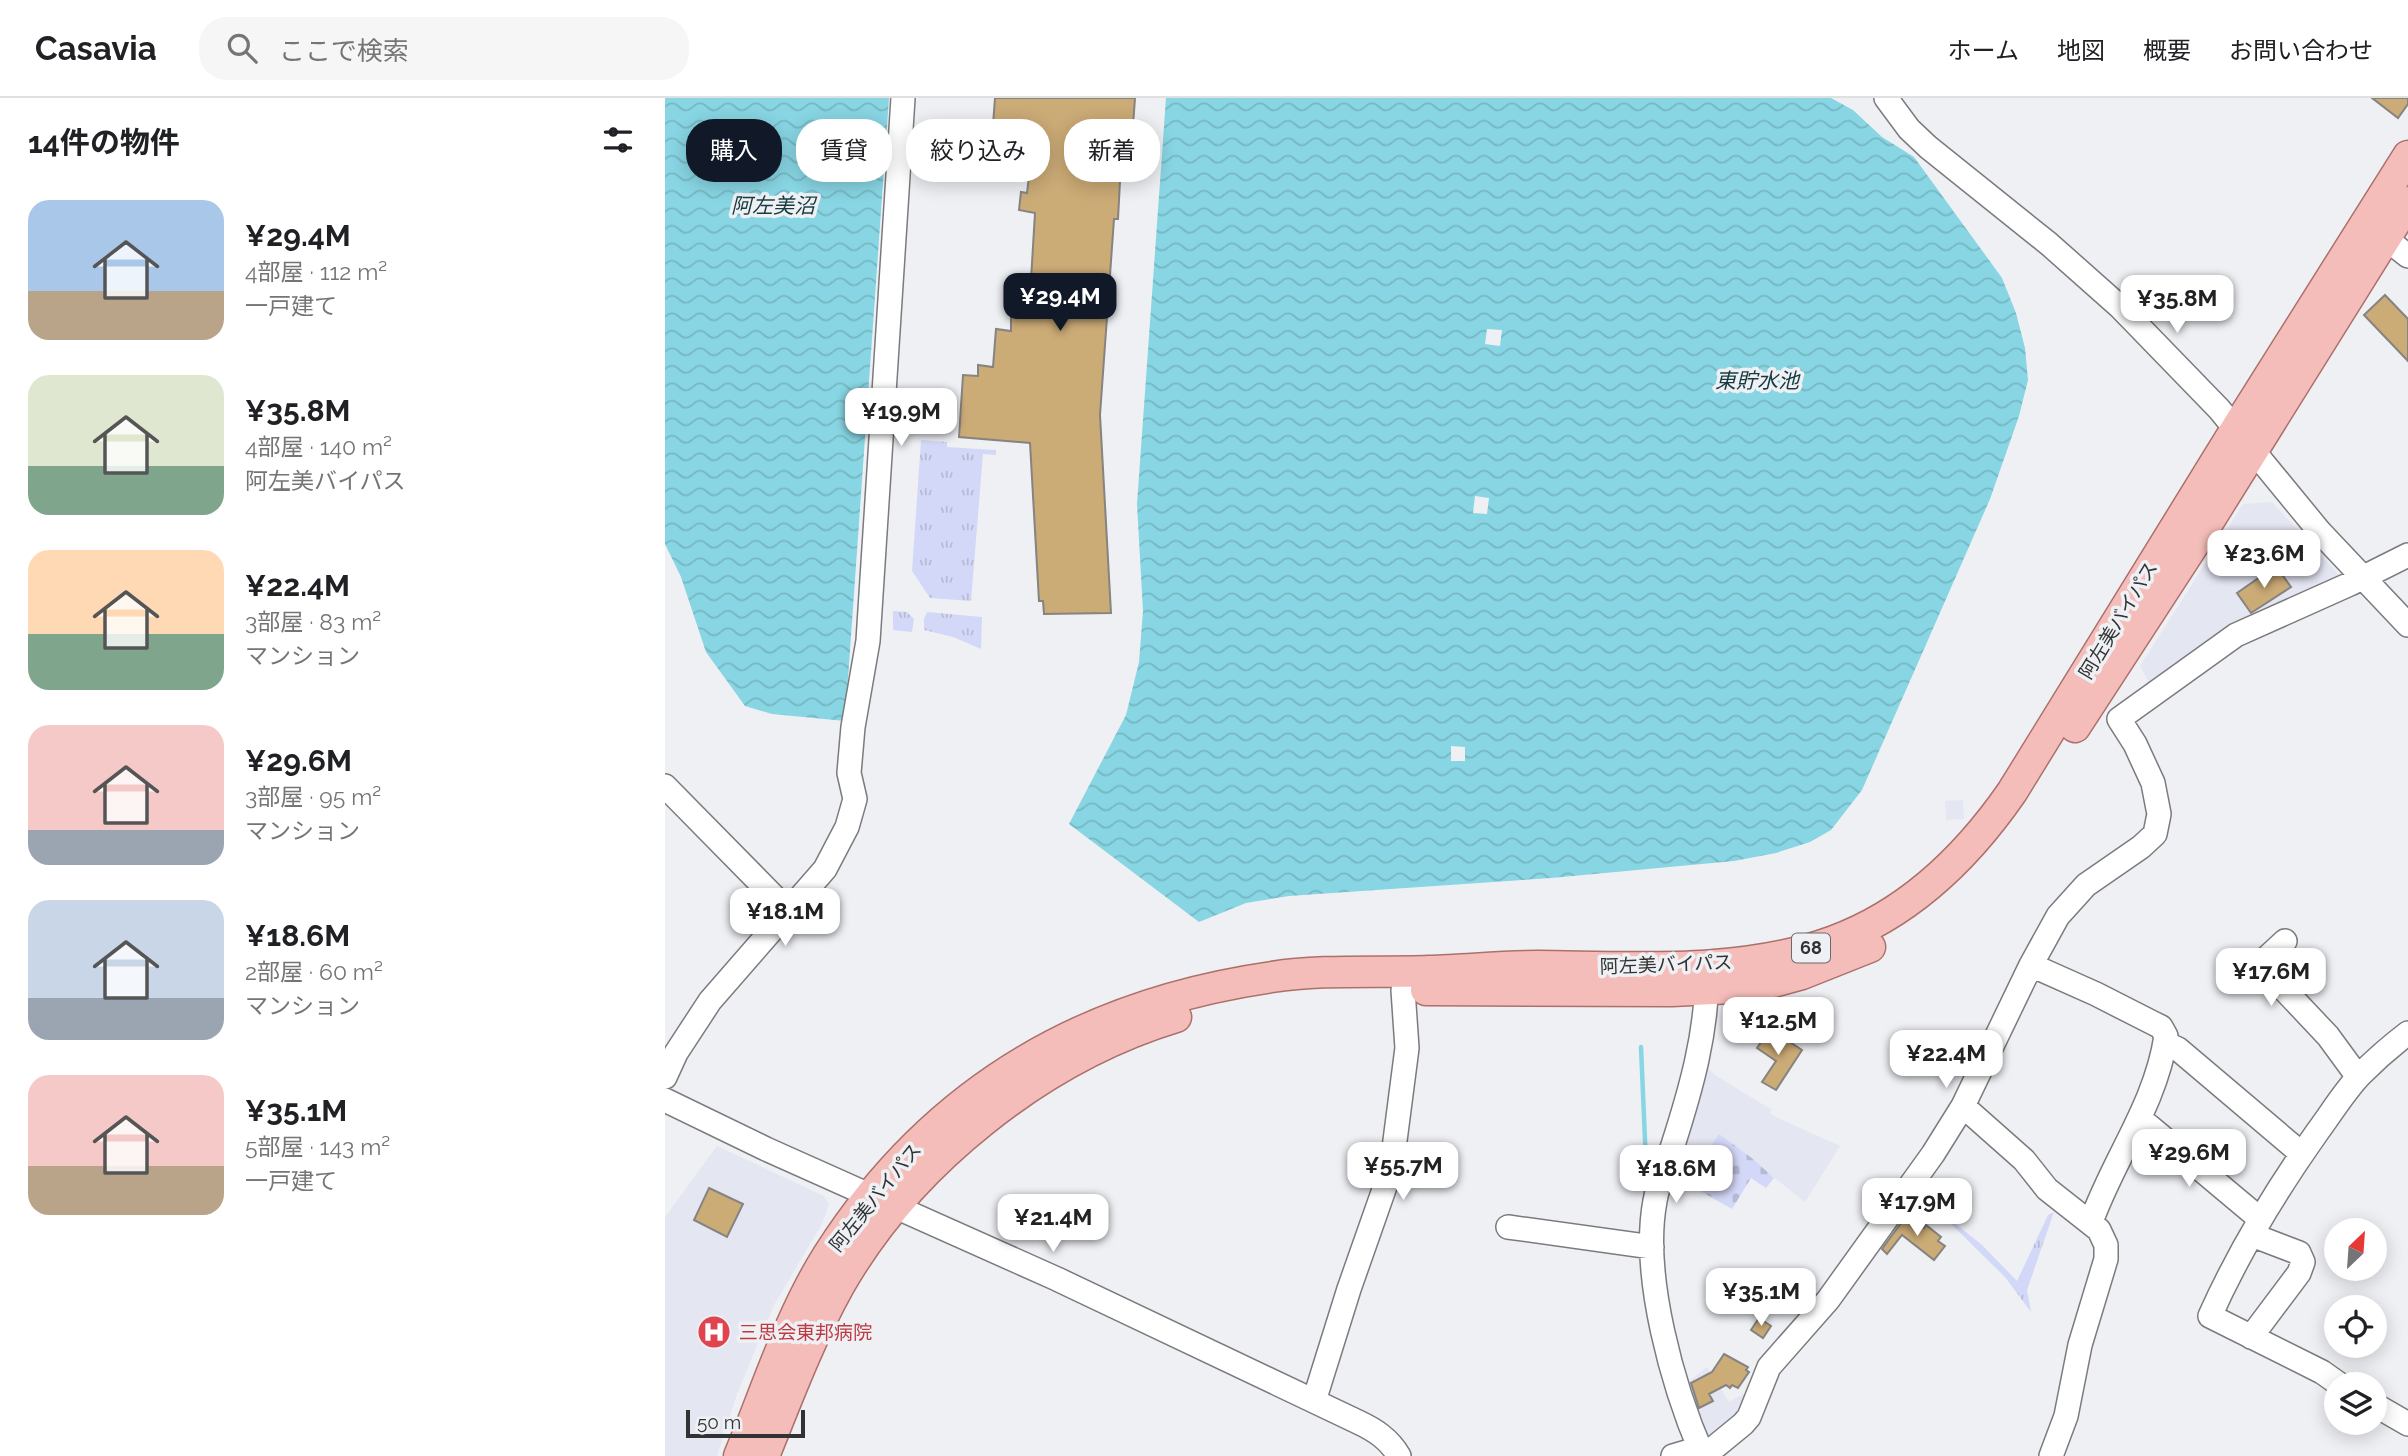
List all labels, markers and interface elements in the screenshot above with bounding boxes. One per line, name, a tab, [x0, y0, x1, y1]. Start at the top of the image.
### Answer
search box	[199, 17, 689, 80]
text: Casavia	[35, 29, 157, 68]
icon: search	[223, 29, 261, 67]
text: ここで検索	[279, 36, 409, 66]
text: ホーム	[1948, 36, 2019, 65]
text: 地図	[2057, 36, 2105, 65]
text: 概要	[2143, 36, 2191, 65]
text: お問い合わせ	[2229, 36, 2373, 65]
chip: 購入	[686, 119, 782, 182]
chip: 賃貸	[796, 119, 892, 182]
chip: 絞り込み	[906, 119, 1050, 182]
chip: 新着	[1064, 119, 1160, 182]
icon: filters	[599, 121, 637, 159]
text: 14件の物件	[28, 125, 180, 160]
water label: 阿左美沼	[731, 193, 818, 218]
text: ¥29.4M	[245, 218, 351, 253]
icon: home	[84, 228, 168, 312]
text: 4部屋 · 112 m²	[245, 258, 387, 285]
pin: ¥29.4M	[1003, 274, 1117, 333]
pin: ¥35.8M	[2120, 275, 2234, 335]
text: ¥29.4M	[1019, 282, 1101, 309]
text: ¥35.8M	[2137, 284, 2217, 311]
text: 一戸建て	[245, 292, 337, 319]
water label: 東貯水池	[1715, 368, 1801, 393]
pin: ¥19.9M	[844, 388, 958, 448]
text: ¥35.8M	[245, 393, 351, 428]
text: ¥19.9M	[861, 397, 941, 424]
icon: home	[84, 403, 168, 487]
text: 4部屋 · 140 m²	[245, 433, 392, 460]
text: 阿左美バイパス	[245, 467, 406, 494]
pin: ¥23.6M	[2207, 531, 2321, 590]
text: ¥23.6M	[2223, 539, 2305, 566]
street label: 阿左美バイパス	[2074, 557, 2162, 683]
text: ¥22.4M	[245, 568, 350, 603]
icon: home	[84, 578, 168, 662]
text: 3部屋 · 83 m²	[245, 608, 381, 635]
text: マンション	[245, 642, 360, 669]
text: ¥29.6M	[245, 743, 352, 778]
icon: home	[84, 753, 168, 837]
text: 3部屋 · 95 m²	[245, 783, 381, 810]
text: マンション	[245, 817, 360, 844]
pin: ¥18.1M	[728, 888, 842, 948]
text: ¥18.1M	[746, 897, 824, 924]
text: ¥18.6M	[245, 918, 350, 953]
icon: home	[84, 928, 168, 1012]
road number: 68	[1792, 934, 1830, 962]
pin: ¥17.6M	[2214, 948, 2328, 1008]
street label: 阿左美バイパス	[1599, 951, 1733, 977]
text: ¥17.6M	[2232, 957, 2310, 984]
text: 2部屋 · 60 m²	[245, 958, 383, 985]
text: マンション	[245, 992, 360, 1019]
pin: ¥12.5M	[1721, 998, 1835, 1057]
text: ¥12.5M	[1739, 1006, 1817, 1033]
pin: ¥22.4M	[1889, 1030, 2003, 1090]
text: ¥22.4M	[1906, 1039, 1986, 1066]
text: ¥35.1M	[245, 1093, 347, 1128]
icon: home	[84, 1103, 168, 1187]
pin: ¥29.6M	[2132, 1130, 2246, 1189]
text: 5部屋 · 143 m²	[245, 1133, 390, 1160]
text: ¥29.6M	[2148, 1138, 2230, 1165]
street label: 阿左美バイパス	[825, 1139, 925, 1255]
pin: ¥55.7M	[1346, 1142, 1460, 1202]
pin: ¥18.6M	[1619, 1146, 1733, 1205]
text: ¥55.7M	[1363, 1151, 1443, 1178]
text: ¥18.6M	[1636, 1154, 1716, 1181]
text: 一戸建て	[245, 1167, 337, 1194]
pin: ¥17.9M	[1860, 1178, 1974, 1238]
text: ¥17.9M	[1878, 1187, 1956, 1214]
pin: ¥21.4M	[996, 1194, 1110, 1254]
text: ¥21.4M	[1014, 1203, 1092, 1230]
north arrow	[2324, 1218, 2387, 1281]
map controls	[2324, 1218, 2387, 1435]
pin: ¥35.1M	[1704, 1268, 1818, 1328]
text: ¥35.1M	[1722, 1277, 1800, 1304]
button: locate	[2324, 1295, 2387, 1358]
hospital icon: 三思会東邦病院	[695, 1313, 733, 1351]
place label: 三思会東邦病院	[739, 1321, 872, 1343]
button: layers	[2324, 1372, 2387, 1435]
scale bar	[686, 1407, 805, 1439]
text: 50 m	[697, 1411, 741, 1433]

